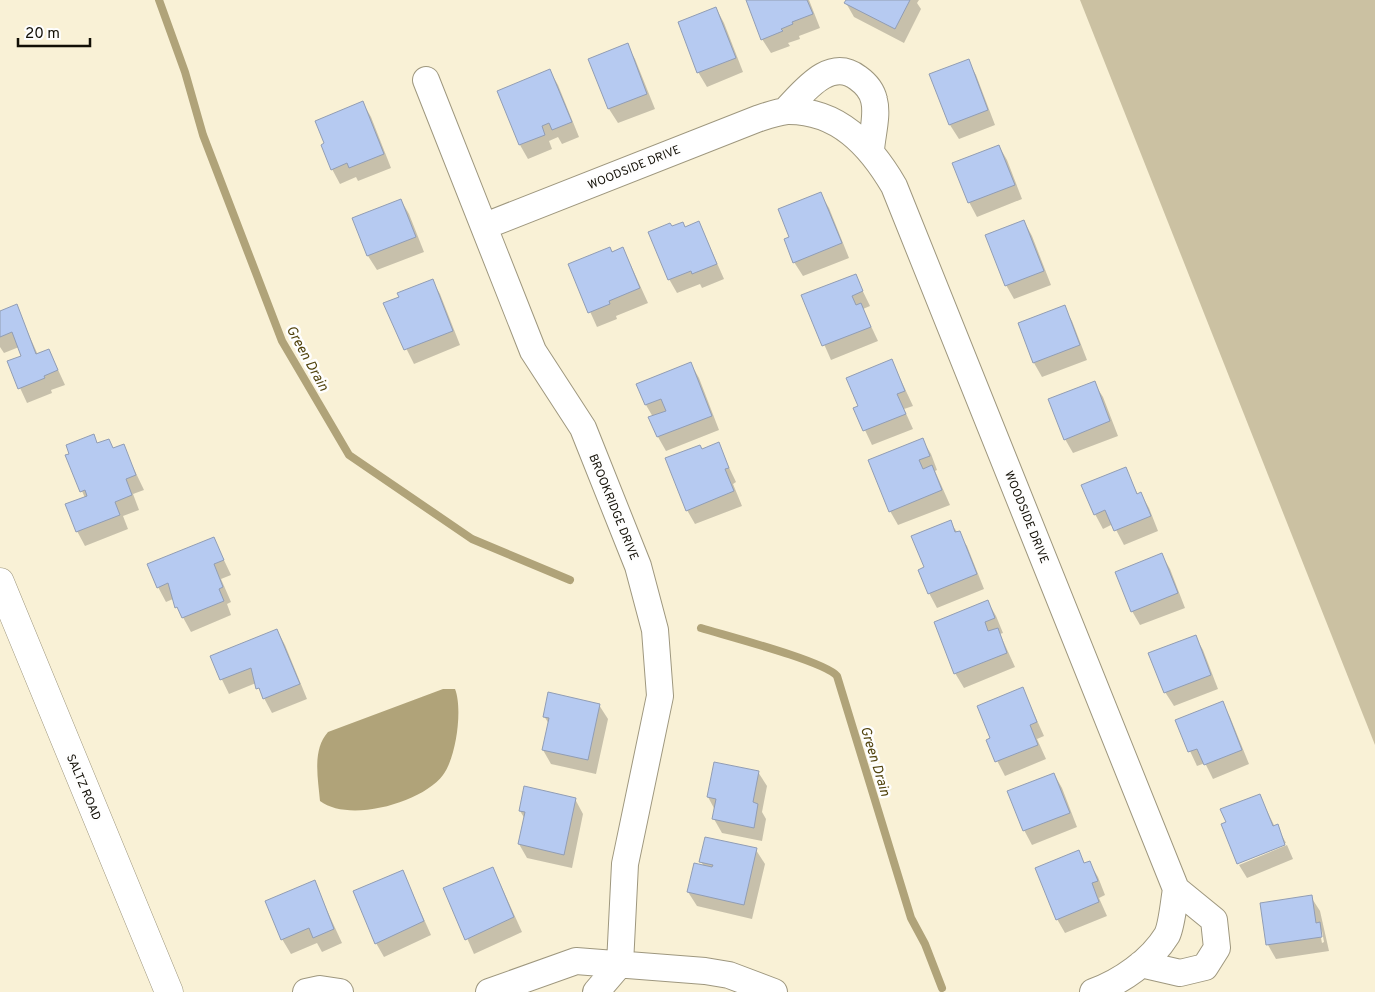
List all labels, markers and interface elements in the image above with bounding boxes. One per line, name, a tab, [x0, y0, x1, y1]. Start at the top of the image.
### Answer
scale bar	[18, 15, 90, 47]
text: 20 m	[25, 25, 60, 44]
street label: WOODSIDE DRIVE	[586, 142, 683, 194]
water label: Green Drain	[282, 323, 332, 395]
street label: BROOKRIDGE DRIVE	[584, 452, 642, 563]
street label: WOODSIDE DRIVE	[1000, 469, 1052, 566]
water label: Green Drain	[856, 724, 893, 799]
street label: SALTZ ROAD	[62, 752, 104, 823]

